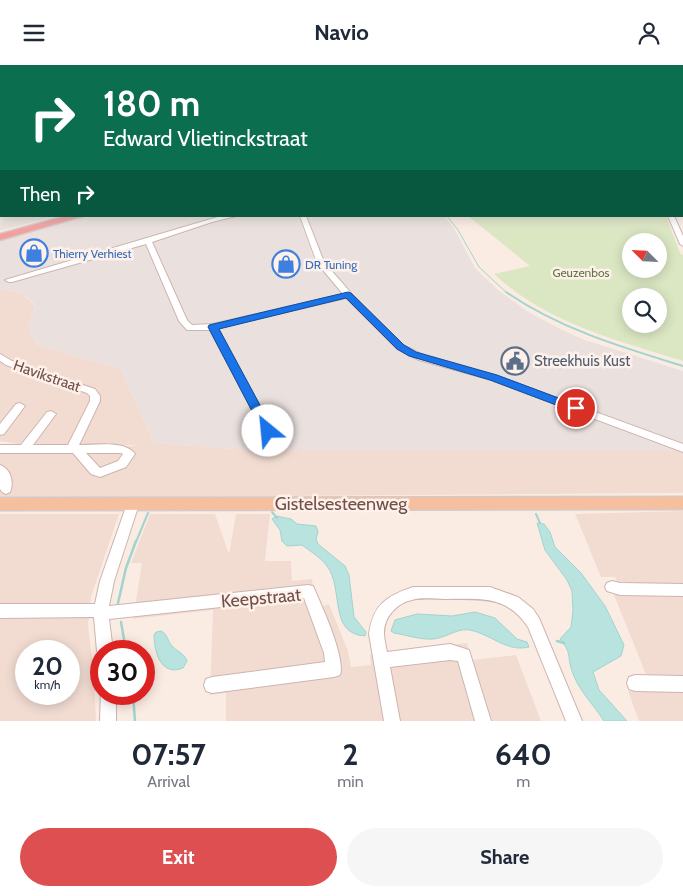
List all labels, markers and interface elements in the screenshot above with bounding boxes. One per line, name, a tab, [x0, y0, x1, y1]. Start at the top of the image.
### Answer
icon: menu	[20, 19, 48, 47]
text: Navio	[314, 19, 369, 46]
icon: person	[635, 19, 663, 47]
text: 180 m	[103, 82, 200, 125]
icon: right	[20, 85, 85, 150]
text: Edward Vlietinckstraat	[103, 125, 308, 152]
icon: right	[71, 180, 99, 208]
text: Then	[20, 183, 61, 206]
north arrow	[622, 233, 668, 277]
map controls	[622, 233, 667, 333]
shop icon: Thierry Verhiest	[19, 238, 49, 268]
place label: Thierry Verhiest	[53, 246, 132, 261]
shop icon: DR Tuning	[271, 249, 301, 279]
place label: DR Tuning	[305, 257, 358, 272]
park label: Geuzenbos	[552, 265, 610, 280]
button: search	[622, 288, 667, 333]
public building icon: Streekhuis Kust	[500, 346, 530, 376]
place label: Streekhuis Kust	[534, 352, 630, 370]
street label: Havikstraat	[11, 356, 83, 396]
pin	[555, 387, 597, 429]
icon: arrive	[562, 394, 590, 422]
position arrow	[241, 404, 293, 456]
street label: Gistelsesteenweg	[275, 493, 408, 515]
street label: Keepstraat	[220, 584, 302, 612]
speed limit sign: 30	[90, 640, 155, 705]
text: 20	[32, 651, 63, 681]
text: km/h	[34, 677, 61, 692]
text: 07:57	[131, 736, 206, 773]
text: 2	[343, 736, 358, 773]
text: 640	[495, 736, 552, 773]
text: Arrival	[147, 772, 190, 791]
text: min	[337, 772, 364, 791]
text: m	[516, 772, 530, 791]
button: Exit	[20, 828, 337, 886]
button: Share	[347, 828, 663, 886]

